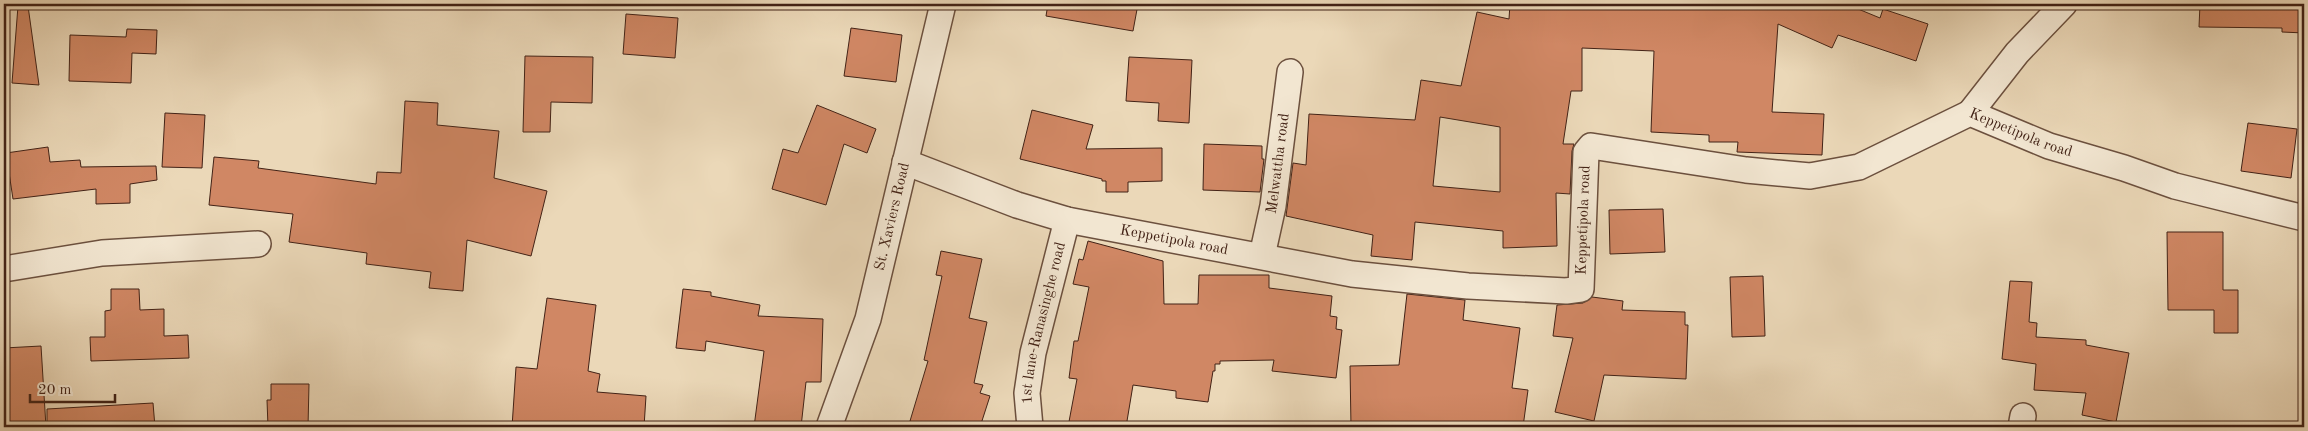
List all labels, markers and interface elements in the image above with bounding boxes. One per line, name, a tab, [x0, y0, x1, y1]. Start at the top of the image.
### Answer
street label: Keppetipola road	[1967, 106, 2074, 160]
street label: Melwattha road	[1264, 112, 1292, 215]
street label: St. Xaviers Road	[872, 161, 912, 272]
street label: Keppetipola road	[1574, 165, 1593, 275]
street label: Keppetipola road	[1119, 223, 1229, 258]
street label: 1st lane-Ranasinghe road	[1019, 240, 1069, 404]
scale bar	[30, 371, 115, 403]
text: 20 m	[38, 383, 72, 398]

